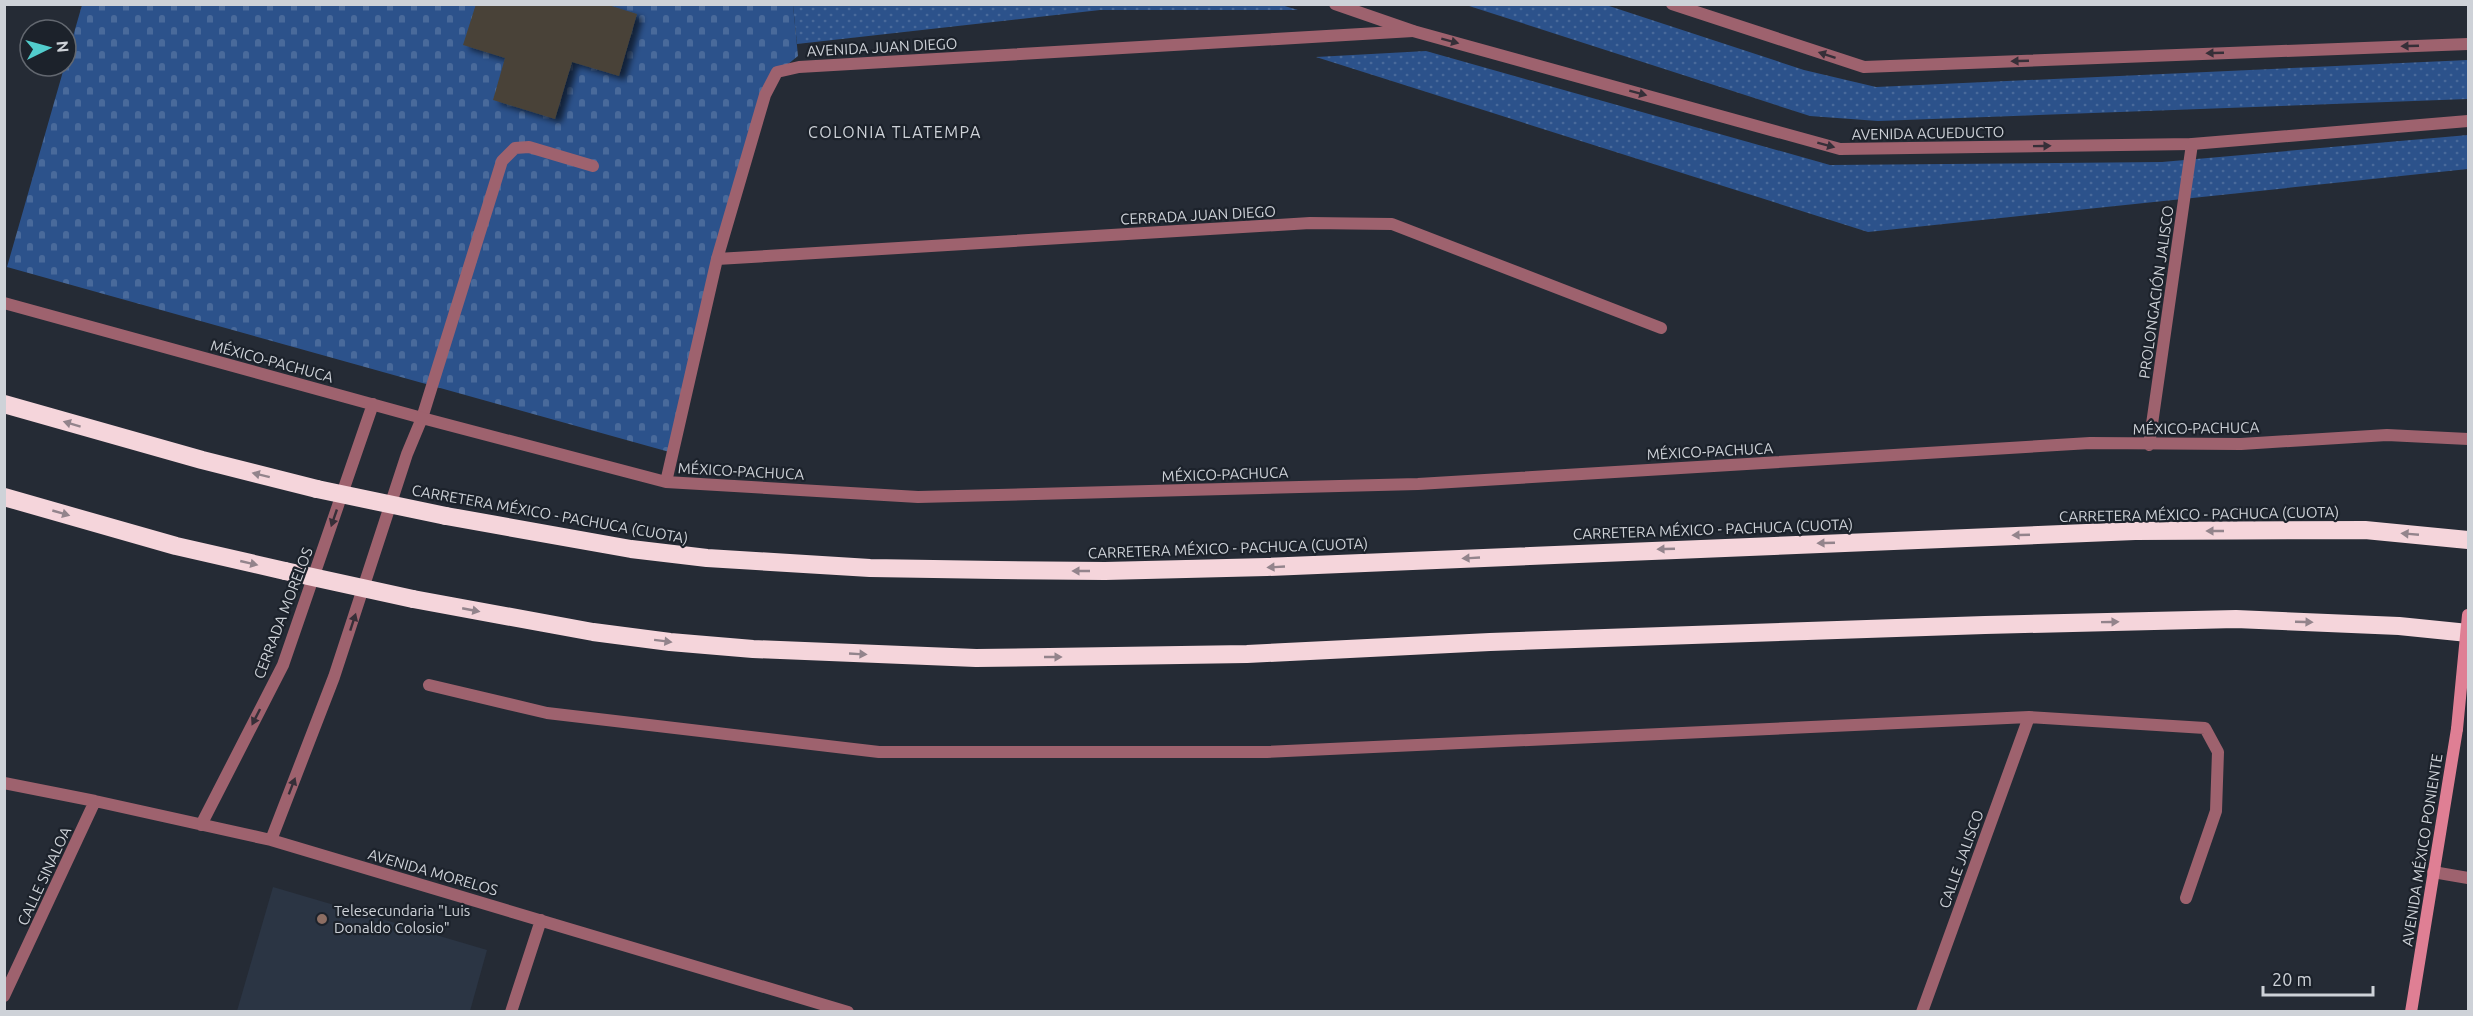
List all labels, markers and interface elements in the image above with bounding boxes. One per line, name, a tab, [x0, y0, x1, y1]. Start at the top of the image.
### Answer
north arrow	[18, 18, 78, 78]
street label: AVENIDA JUAN DIEGO	[806, 35, 958, 59]
one-way arrow	[1441, 37, 1459, 47]
text: N	[53, 40, 72, 53]
one-way arrow	[2401, 41, 2420, 50]
one-way arrow	[2206, 49, 2225, 58]
one-way arrow	[1818, 50, 1836, 59]
one-way arrow	[2011, 56, 2030, 66]
one-way arrow	[1629, 89, 1647, 98]
district label: COLONIA TLATEMPA	[808, 123, 982, 141]
street label: AVENIDA ACUEDUCTO	[1852, 123, 2004, 143]
one-way arrow	[1817, 141, 1835, 150]
one-way arrow	[2032, 141, 2051, 151]
street label: CERRADA JUAN DIEGO	[1120, 202, 1276, 228]
street label: PROLONGACIÓN JALISCO	[2135, 204, 2177, 380]
street label: MÉXICO-PACHUCA	[209, 336, 336, 386]
street label: MÉXICO-PACHUCA	[2132, 418, 2260, 438]
one-way arrow	[63, 419, 81, 428]
street label: MÉXICO-PACHUCA	[1646, 439, 1774, 463]
street label: MÉXICO-PACHUCA	[677, 459, 805, 483]
street label: MÉXICO-PACHUCA	[1161, 463, 1289, 485]
one-way arrow	[251, 469, 270, 479]
street label: CARRETERA MÉXICO - PACHUCA (CUOTA)	[410, 481, 690, 547]
street label: CARRETERA MÉXICO - PACHUCA (CUOTA)	[2059, 503, 2339, 525]
one-way arrow	[52, 509, 70, 518]
one-way arrow	[329, 509, 339, 527]
street label: CARRETERA MÉXICO - PACHUCA (CUOTA)	[1573, 516, 1853, 542]
one-way arrow	[2206, 526, 2225, 536]
one-way arrow	[2401, 529, 2420, 539]
one-way arrow	[2011, 530, 2030, 540]
street label: CARRETERA MÉXICO - PACHUCA (CUOTA)	[1088, 535, 1368, 561]
one-way arrow	[1816, 538, 1835, 547]
street label: CERRADA MORELOS	[250, 545, 316, 681]
one-way arrow	[1656, 545, 1675, 554]
one-way arrow	[1461, 553, 1480, 562]
one-way arrow	[240, 558, 258, 568]
one-way arrow	[1267, 563, 1286, 572]
one-way arrow	[1072, 566, 1091, 575]
one-way arrow	[461, 606, 480, 615]
one-way arrow	[348, 613, 358, 631]
one-way arrow	[2100, 617, 2119, 627]
one-way arrow	[2295, 617, 2314, 627]
one-way arrow	[654, 636, 673, 645]
one-way arrow	[848, 649, 867, 658]
one-way arrow	[1043, 653, 1062, 662]
one-way arrow	[252, 708, 262, 726]
street label: AVENIDA MÉXICO PONIENTE	[2398, 752, 2446, 948]
one-way arrow	[288, 777, 297, 795]
street label: CALLE JALISCO	[1935, 807, 1987, 911]
street label: CALLE SINALOA	[14, 824, 74, 928]
street label: AVENIDA MORELOS	[366, 845, 500, 899]
place label: Telesecundaria "Luis Donaldo Colosio"	[334, 902, 470, 936]
marker: Telesecundaria "Luis Donaldo Colosio"	[315, 912, 329, 926]
scale bar	[2263, 959, 2372, 997]
text: 20 m	[2272, 969, 2312, 989]

